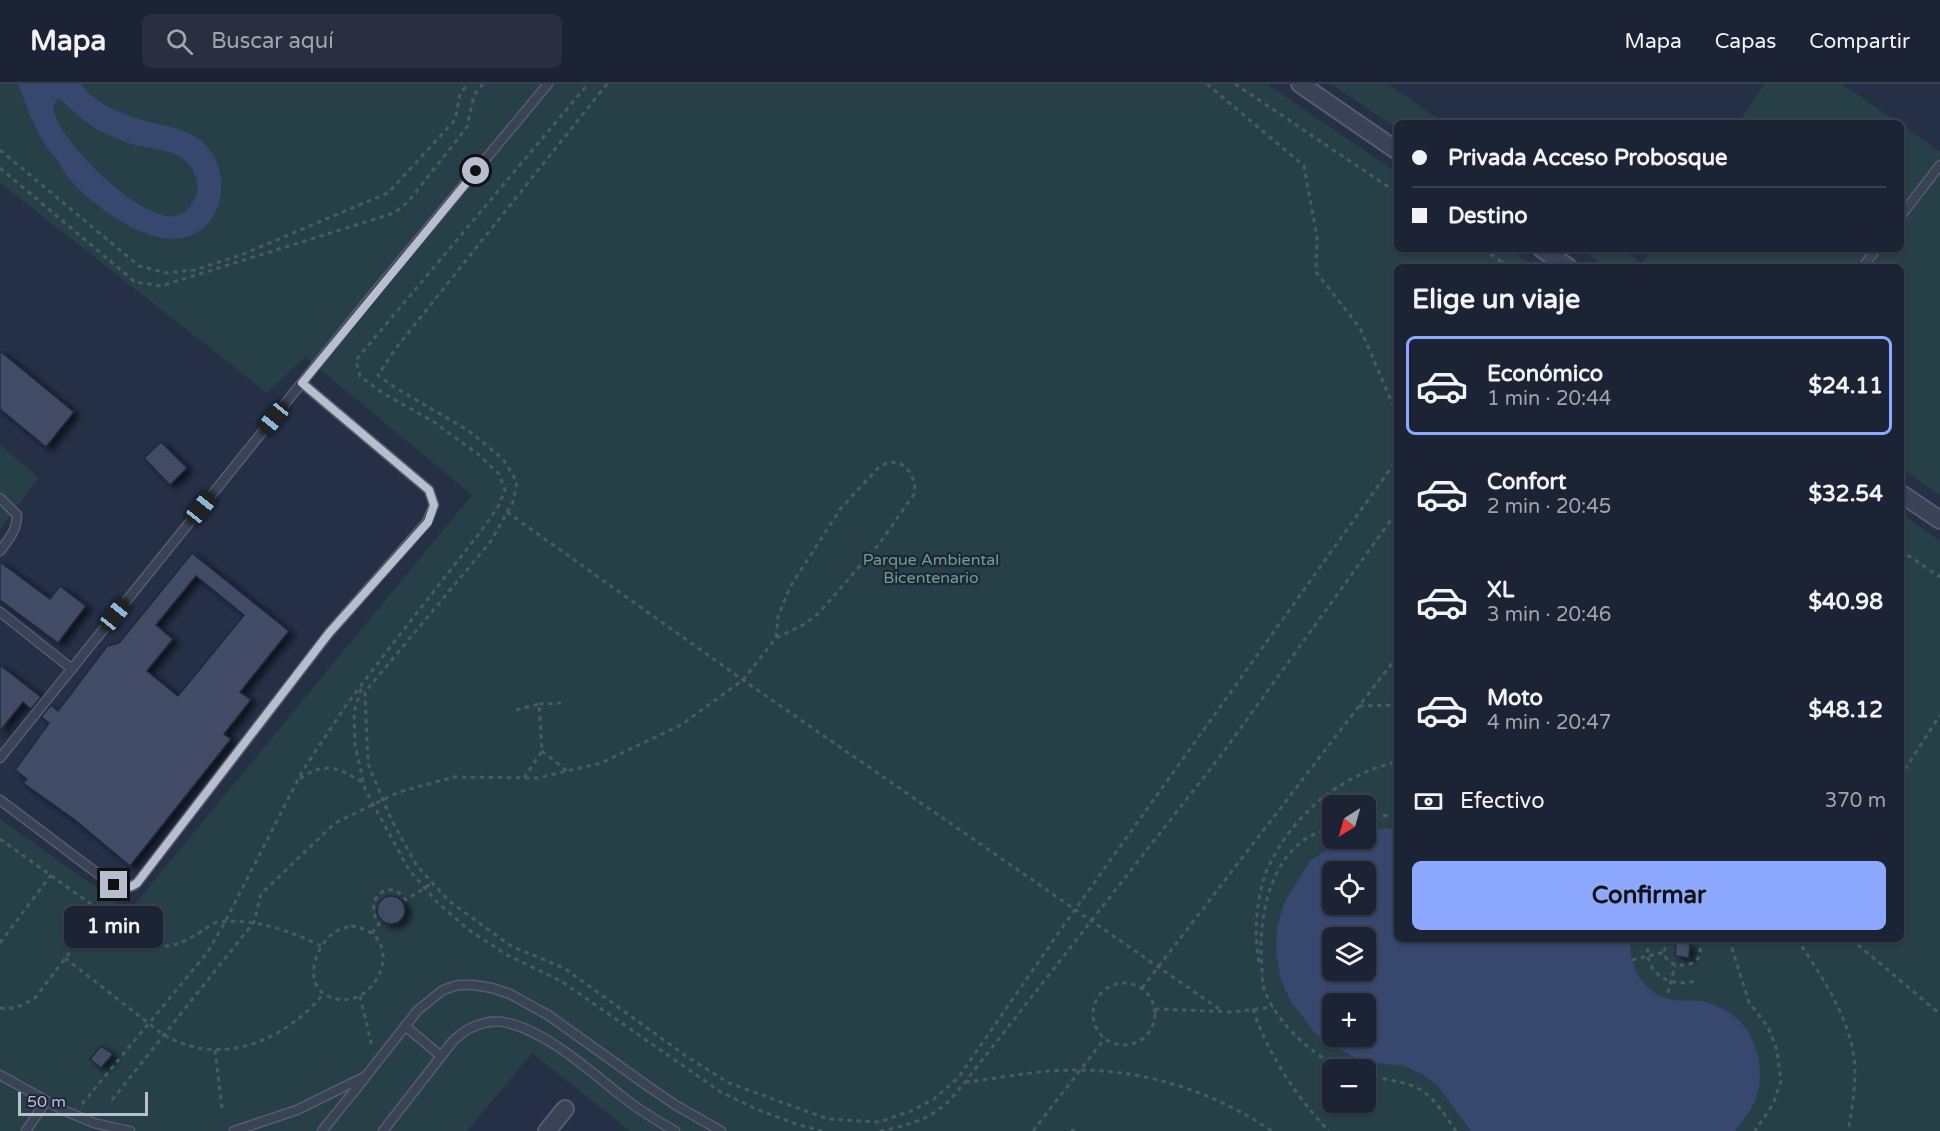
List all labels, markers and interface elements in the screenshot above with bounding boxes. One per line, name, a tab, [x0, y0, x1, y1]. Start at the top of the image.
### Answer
search box	[142, 14, 562, 68]
text: Mapa	[30, 24, 106, 58]
icon: search	[163, 25, 196, 58]
text: Buscar aquí	[211, 28, 334, 54]
text: Mapa	[1625, 29, 1682, 54]
text: Capas	[1715, 29, 1776, 54]
text: Compartir	[1809, 29, 1910, 54]
text: Privada Acceso Probosque	[1448, 145, 1728, 171]
route start	[462, 157, 489, 184]
text: Destino	[1448, 203, 1528, 229]
text: Elige un viaje	[1412, 283, 1580, 316]
icon: car	[1415, 359, 1469, 413]
text: Económico	[1487, 361, 1603, 387]
text: $24.11	[1808, 373, 1883, 399]
text: 1 min · 20:44	[1487, 387, 1611, 411]
car	[256, 398, 292, 438]
icon: car	[1415, 467, 1469, 521]
text: Confort	[1487, 469, 1566, 495]
text: $32.54	[1808, 481, 1883, 507]
car	[183, 488, 219, 528]
text: 2 min · 20:45	[1487, 495, 1611, 519]
park label: Parque Ambiental Bicentenario	[863, 550, 999, 588]
icon: car	[1415, 575, 1469, 629]
text: XL	[1487, 577, 1514, 603]
text: $40.98	[1808, 589, 1883, 615]
car	[97, 595, 133, 635]
text: 3 min · 20:46	[1487, 603, 1611, 627]
icon: car	[1415, 683, 1469, 737]
text: Moto	[1487, 685, 1543, 711]
text: $48.12	[1808, 697, 1883, 723]
text: 4 min · 20:47	[1487, 711, 1611, 735]
icon: cash	[1412, 785, 1445, 818]
text: Efectivo	[1460, 788, 1545, 814]
text: 370 m	[1825, 789, 1886, 813]
north arrow	[1322, 795, 1376, 849]
map controls	[1322, 795, 1376, 1113]
button: locate	[1322, 861, 1376, 915]
button: Confirmar	[1412, 861, 1886, 930]
route end	[100, 871, 127, 898]
callout: 1 min	[64, 906, 164, 948]
text: 1 min	[87, 915, 140, 939]
button: layers	[1322, 927, 1376, 981]
button: +	[1322, 993, 1376, 1047]
button: −	[1322, 1059, 1376, 1113]
scale bar	[18, 1089, 148, 1116]
text: 50 m	[27, 1092, 66, 1112]

